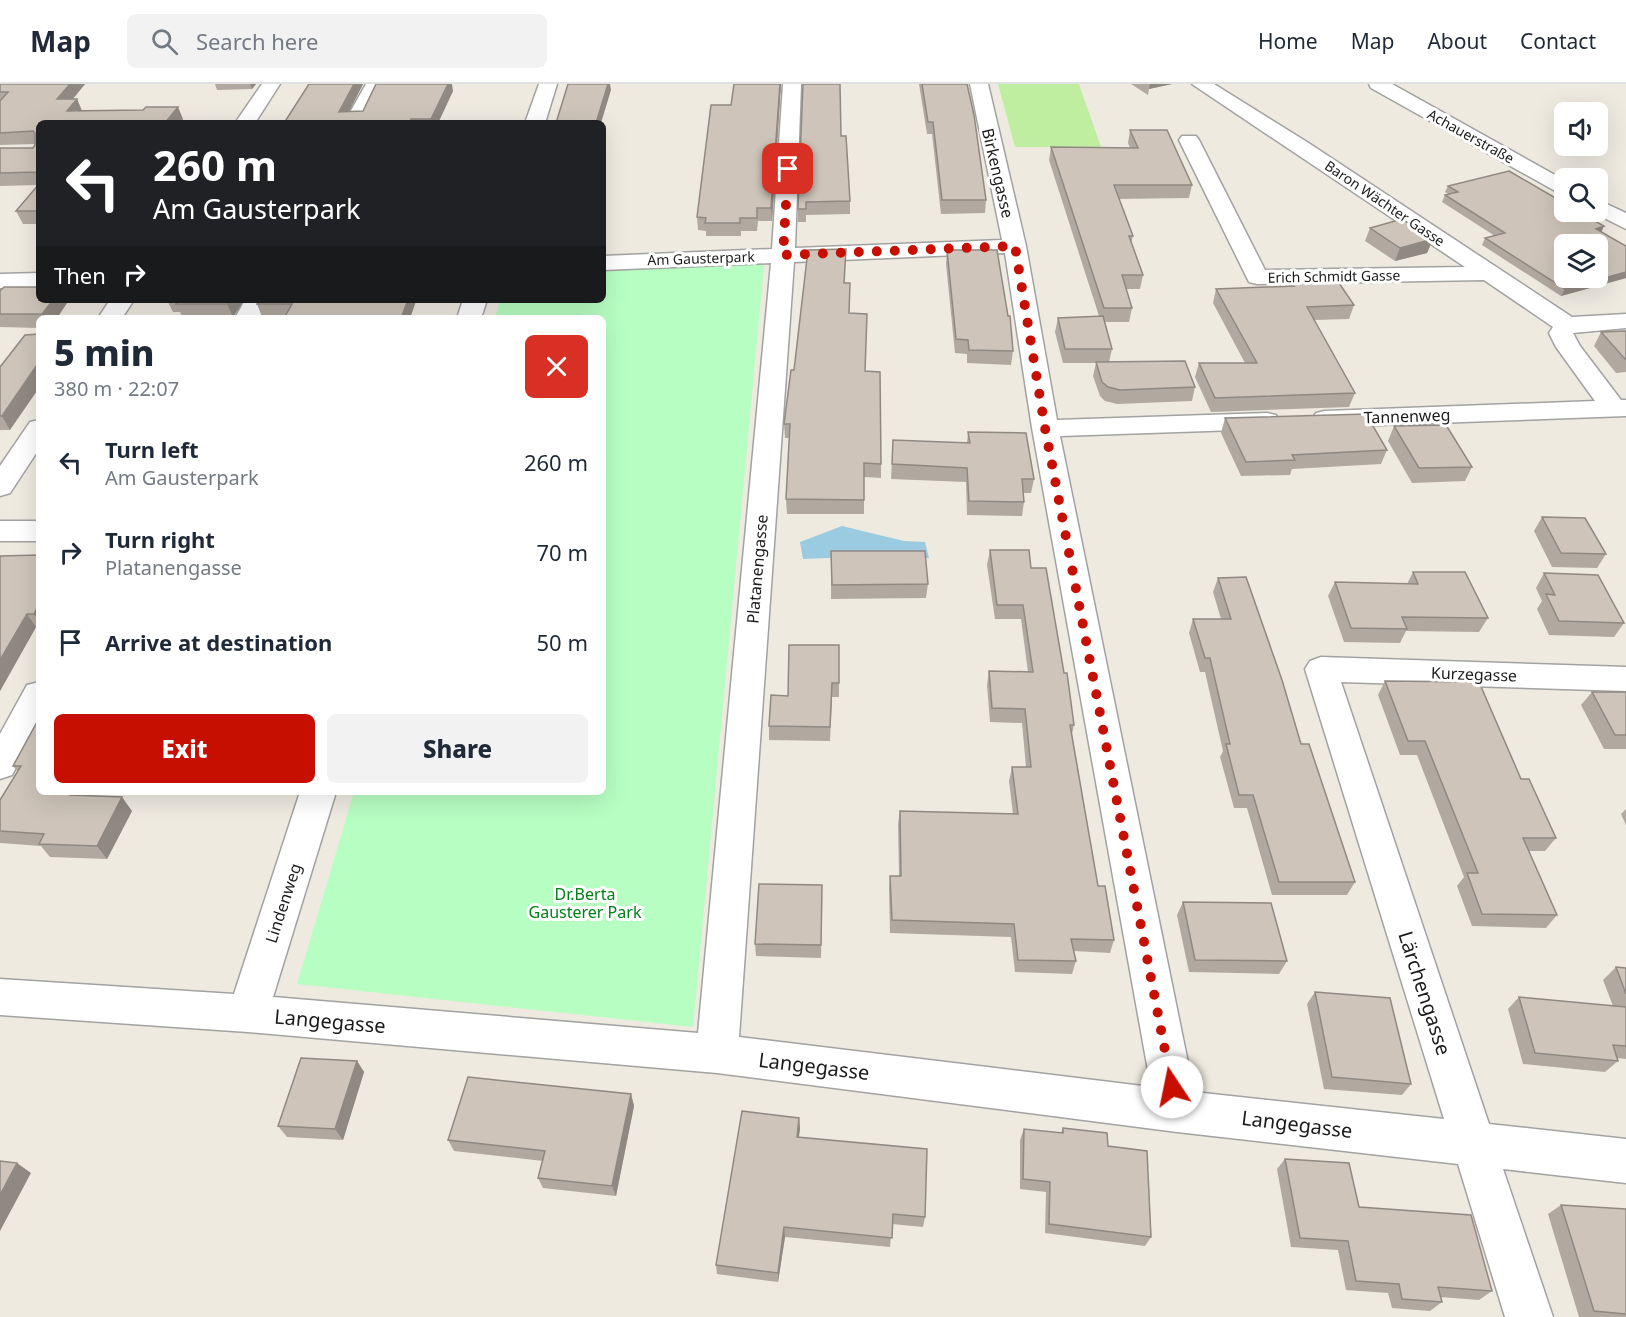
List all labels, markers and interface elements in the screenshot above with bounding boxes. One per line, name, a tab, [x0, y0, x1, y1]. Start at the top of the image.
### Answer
search box	[127, 14, 547, 68]
text: Map	[30, 22, 91, 60]
icon: search	[148, 25, 181, 58]
text: Search here	[196, 26, 318, 56]
text: Home	[1258, 27, 1318, 55]
text: Map	[1351, 27, 1394, 55]
text: About	[1427, 27, 1487, 55]
text: Contact	[1520, 27, 1596, 55]
map controls	[1554, 102, 1608, 288]
button: sound	[1554, 102, 1608, 156]
street label: Achauerstraße	[1424, 104, 1518, 168]
street label: Birkengasse	[977, 126, 1019, 220]
text: 260 m	[153, 136, 277, 193]
pin	[762, 143, 813, 194]
icon: left	[54, 144, 132, 222]
icon: arrive	[771, 152, 804, 185]
street label: Baron Wächter Gasse	[1321, 156, 1449, 250]
button: search	[1554, 168, 1608, 222]
text: Am Gausterpark	[153, 190, 360, 227]
button: layers	[1554, 234, 1608, 288]
street label: Am Gausterpark	[647, 247, 756, 269]
icon: right	[118, 258, 151, 291]
text: Then	[54, 260, 106, 290]
street label: Erich Schmidt Gasse	[1268, 265, 1401, 287]
text: 5 min	[54, 328, 155, 377]
button: close	[525, 335, 588, 398]
text: 380 m · 22:07	[54, 375, 179, 402]
street label: Tannenweg	[1363, 403, 1451, 429]
text: Turn left	[105, 434, 199, 464]
icon: left	[54, 446, 87, 479]
text: 260 m	[524, 447, 588, 477]
text: Am Gausterpark	[105, 464, 259, 491]
street label: Platanengasse	[741, 513, 773, 625]
text: Turn right	[105, 524, 215, 554]
icon: right	[54, 536, 87, 569]
text: 70 m	[537, 537, 588, 567]
text: Platanengasse	[105, 554, 242, 581]
icon: arrive	[54, 626, 87, 659]
text: Arrive at destination	[105, 627, 332, 657]
text: 50 m	[537, 627, 588, 657]
street label: Kurzegasse	[1431, 662, 1517, 686]
button: Exit	[54, 714, 315, 783]
button: Share	[327, 714, 588, 783]
street label: Lindenweg	[260, 860, 306, 946]
park label: Dr.Berta Gausterer Park	[529, 883, 642, 923]
street label: Lärchengasse	[1392, 927, 1458, 1059]
street label: Langegasse	[273, 1003, 387, 1039]
street label: Langegasse	[757, 1046, 871, 1086]
position arrow	[1140, 1055, 1204, 1119]
street label: Langegasse	[1240, 1104, 1354, 1144]

